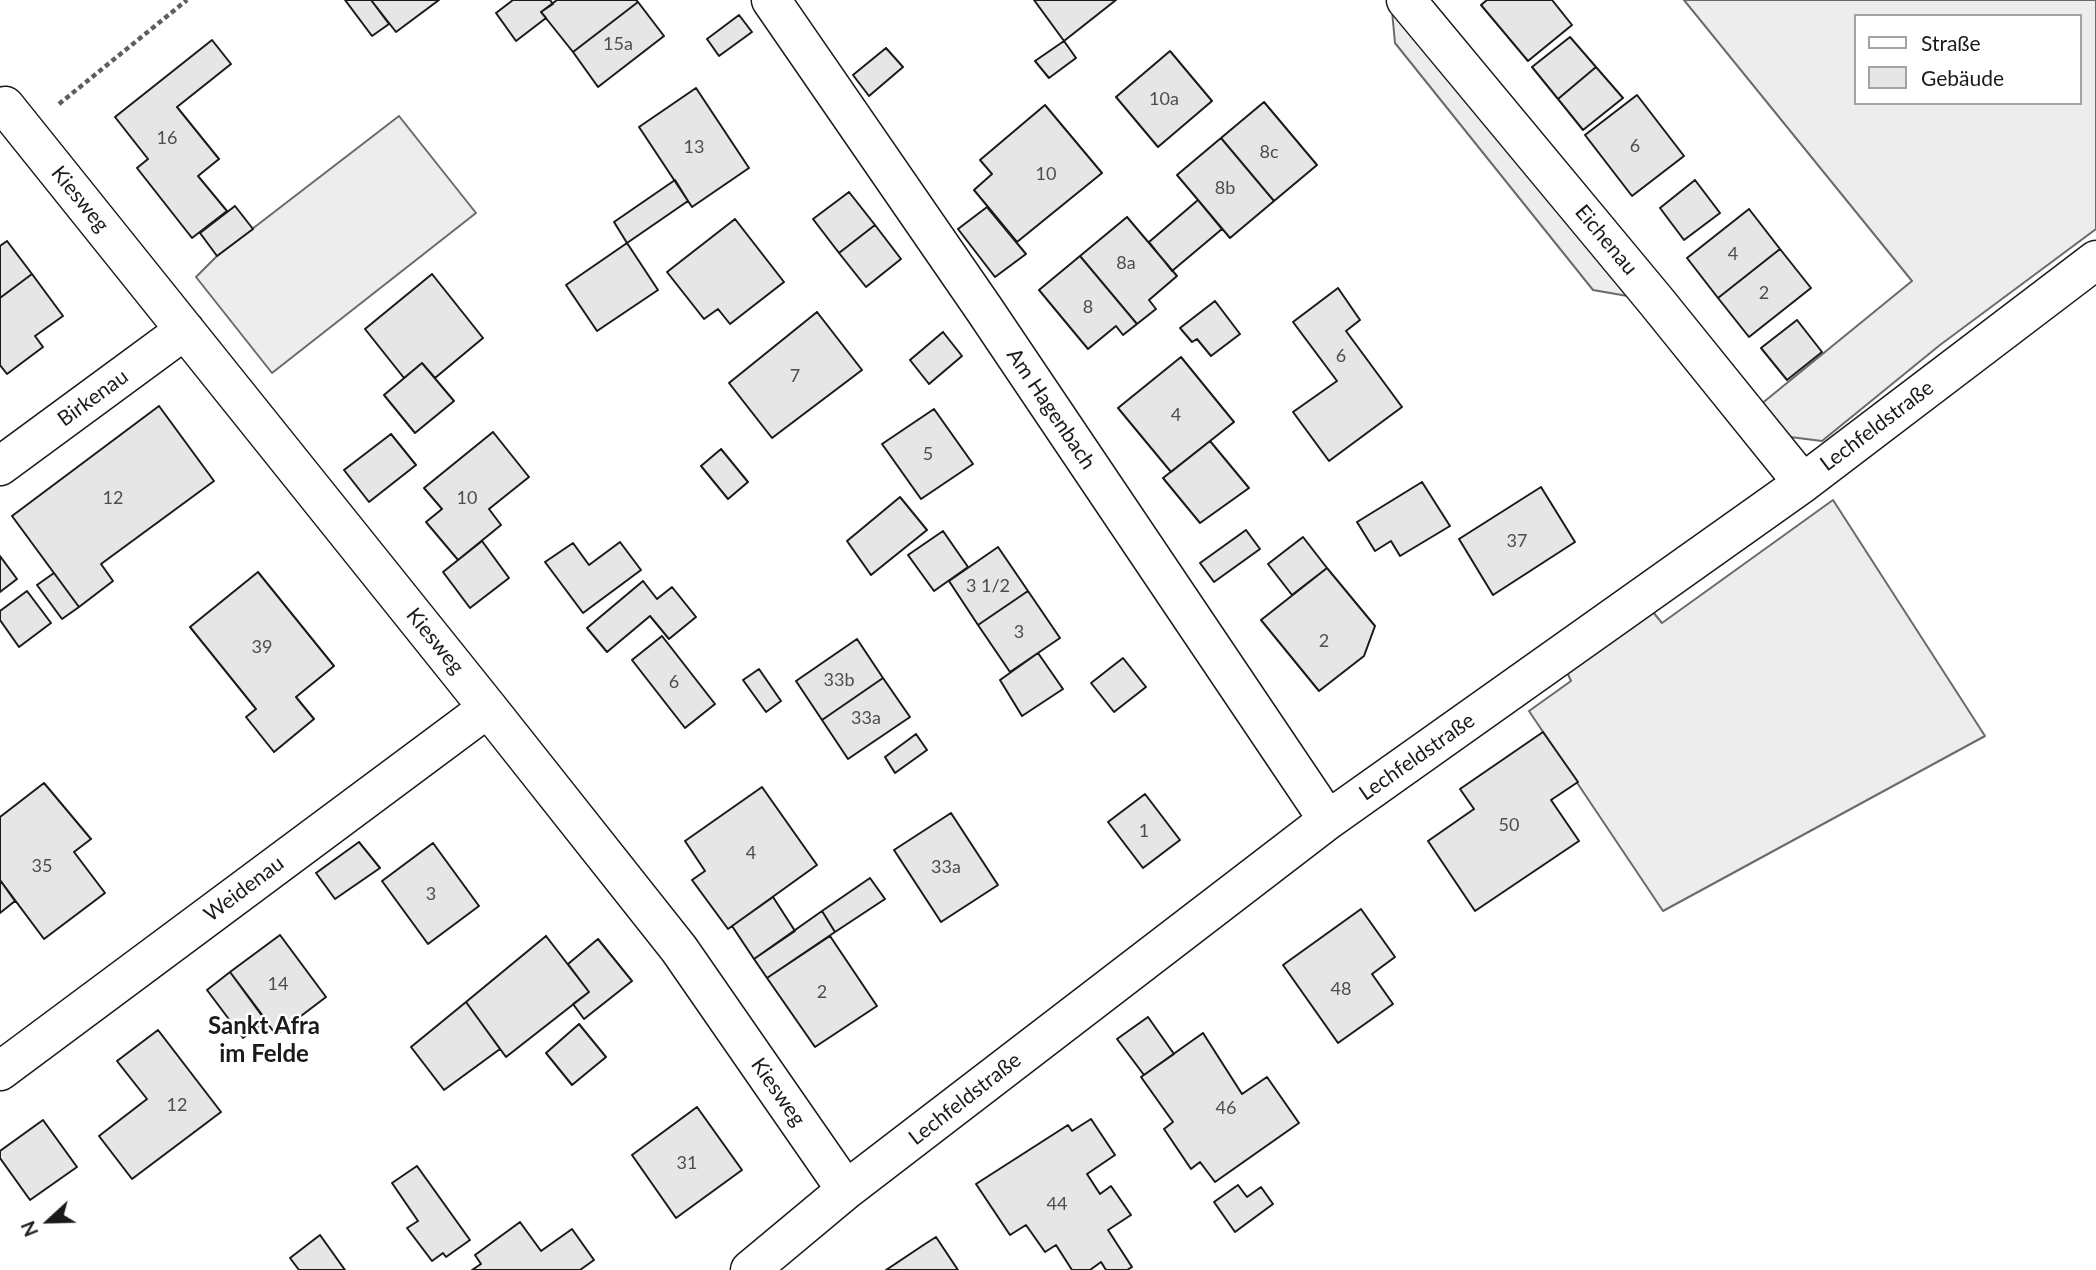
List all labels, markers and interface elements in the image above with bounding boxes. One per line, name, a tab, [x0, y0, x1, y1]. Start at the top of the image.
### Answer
legend	[1854, 14, 2082, 105]
text: Straße	[1921, 30, 1981, 55]
house number: 15a	[603, 33, 633, 55]
text: Gebäude	[1921, 65, 2004, 90]
house number: 10a	[1149, 88, 1179, 110]
house number: 16	[157, 127, 177, 149]
house number: 6	[1630, 135, 1640, 157]
house number: 13	[684, 136, 704, 158]
house number: 8c	[1259, 141, 1279, 163]
street label: Kiesweg	[46, 161, 114, 237]
house number: 10	[1036, 163, 1056, 185]
house number: 8b	[1215, 177, 1235, 199]
street label: Eichenau	[1569, 200, 1643, 280]
house number: 4	[1728, 243, 1738, 265]
house number: 8a	[1116, 252, 1136, 274]
house number: 2	[1759, 282, 1769, 304]
house number: 8	[1083, 296, 1093, 318]
street label: Am Hagenbach	[1001, 344, 1101, 474]
house number: 6	[1336, 345, 1346, 367]
street label: Birkenau	[53, 364, 133, 432]
house number: 7	[790, 365, 800, 387]
street label: Lechfeldstraße	[1815, 375, 1939, 477]
house number: 4	[1171, 404, 1181, 426]
house number: 5	[923, 443, 933, 465]
house number: 12	[103, 487, 123, 509]
house number: 10	[457, 487, 477, 509]
house number: 37	[1507, 530, 1527, 552]
house number: 3 1/2	[966, 575, 1010, 597]
street label: Kiesweg	[401, 603, 469, 679]
house number: 3	[1014, 621, 1024, 643]
house number: 2	[1319, 630, 1329, 652]
house number: 39	[252, 636, 272, 658]
house number: 33b	[824, 669, 854, 691]
house number: 6	[669, 671, 679, 693]
house number: 33a	[851, 707, 881, 729]
street label: Lechfeldstraße	[1354, 708, 1480, 806]
house number: 50	[1499, 814, 1519, 836]
house number: 1	[1139, 820, 1149, 842]
house number: 4	[746, 842, 756, 864]
street label: Weidenau	[199, 851, 289, 927]
house number: 35	[32, 855, 52, 877]
house number: 33a	[931, 856, 961, 878]
house number: 3	[426, 883, 436, 905]
house number: 14	[268, 973, 288, 995]
house number: 48	[1331, 978, 1351, 1000]
house number: 2	[817, 981, 827, 1003]
district label: Sankt Afra im Felde	[208, 1012, 320, 1068]
street label: Lechfeldstraße	[904, 1047, 1026, 1151]
street label: Kiesweg	[745, 1053, 811, 1131]
house number: 12	[167, 1094, 187, 1116]
house number: 46	[1216, 1097, 1236, 1119]
house number: 31	[677, 1152, 697, 1174]
north arrow	[14, 1186, 84, 1256]
house number: 44	[1047, 1193, 1067, 1215]
text: N	[16, 1218, 42, 1240]

